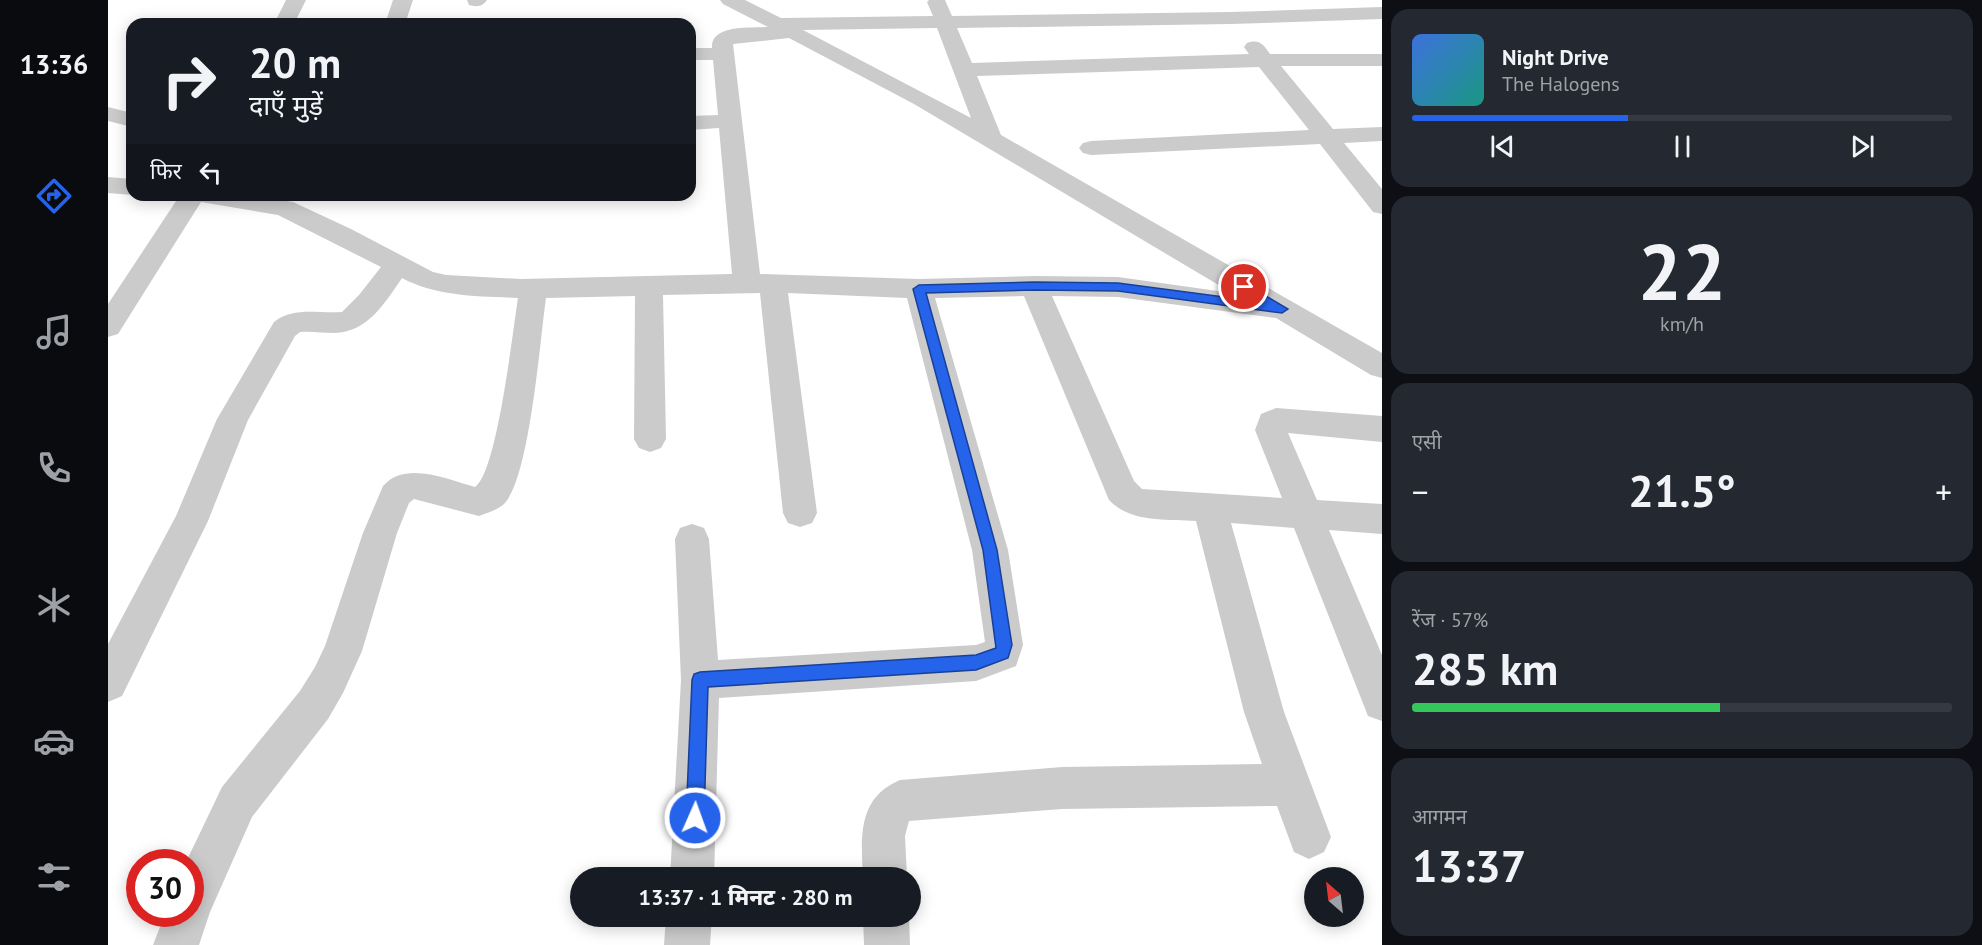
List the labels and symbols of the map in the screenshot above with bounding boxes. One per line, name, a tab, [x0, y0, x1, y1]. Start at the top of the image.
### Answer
pin	[1218, 261, 1269, 312]
position arrow	[663, 786, 727, 850]
speed limit sign: 30	[126, 849, 204, 927]
north arrow	[1304, 867, 1364, 927]

